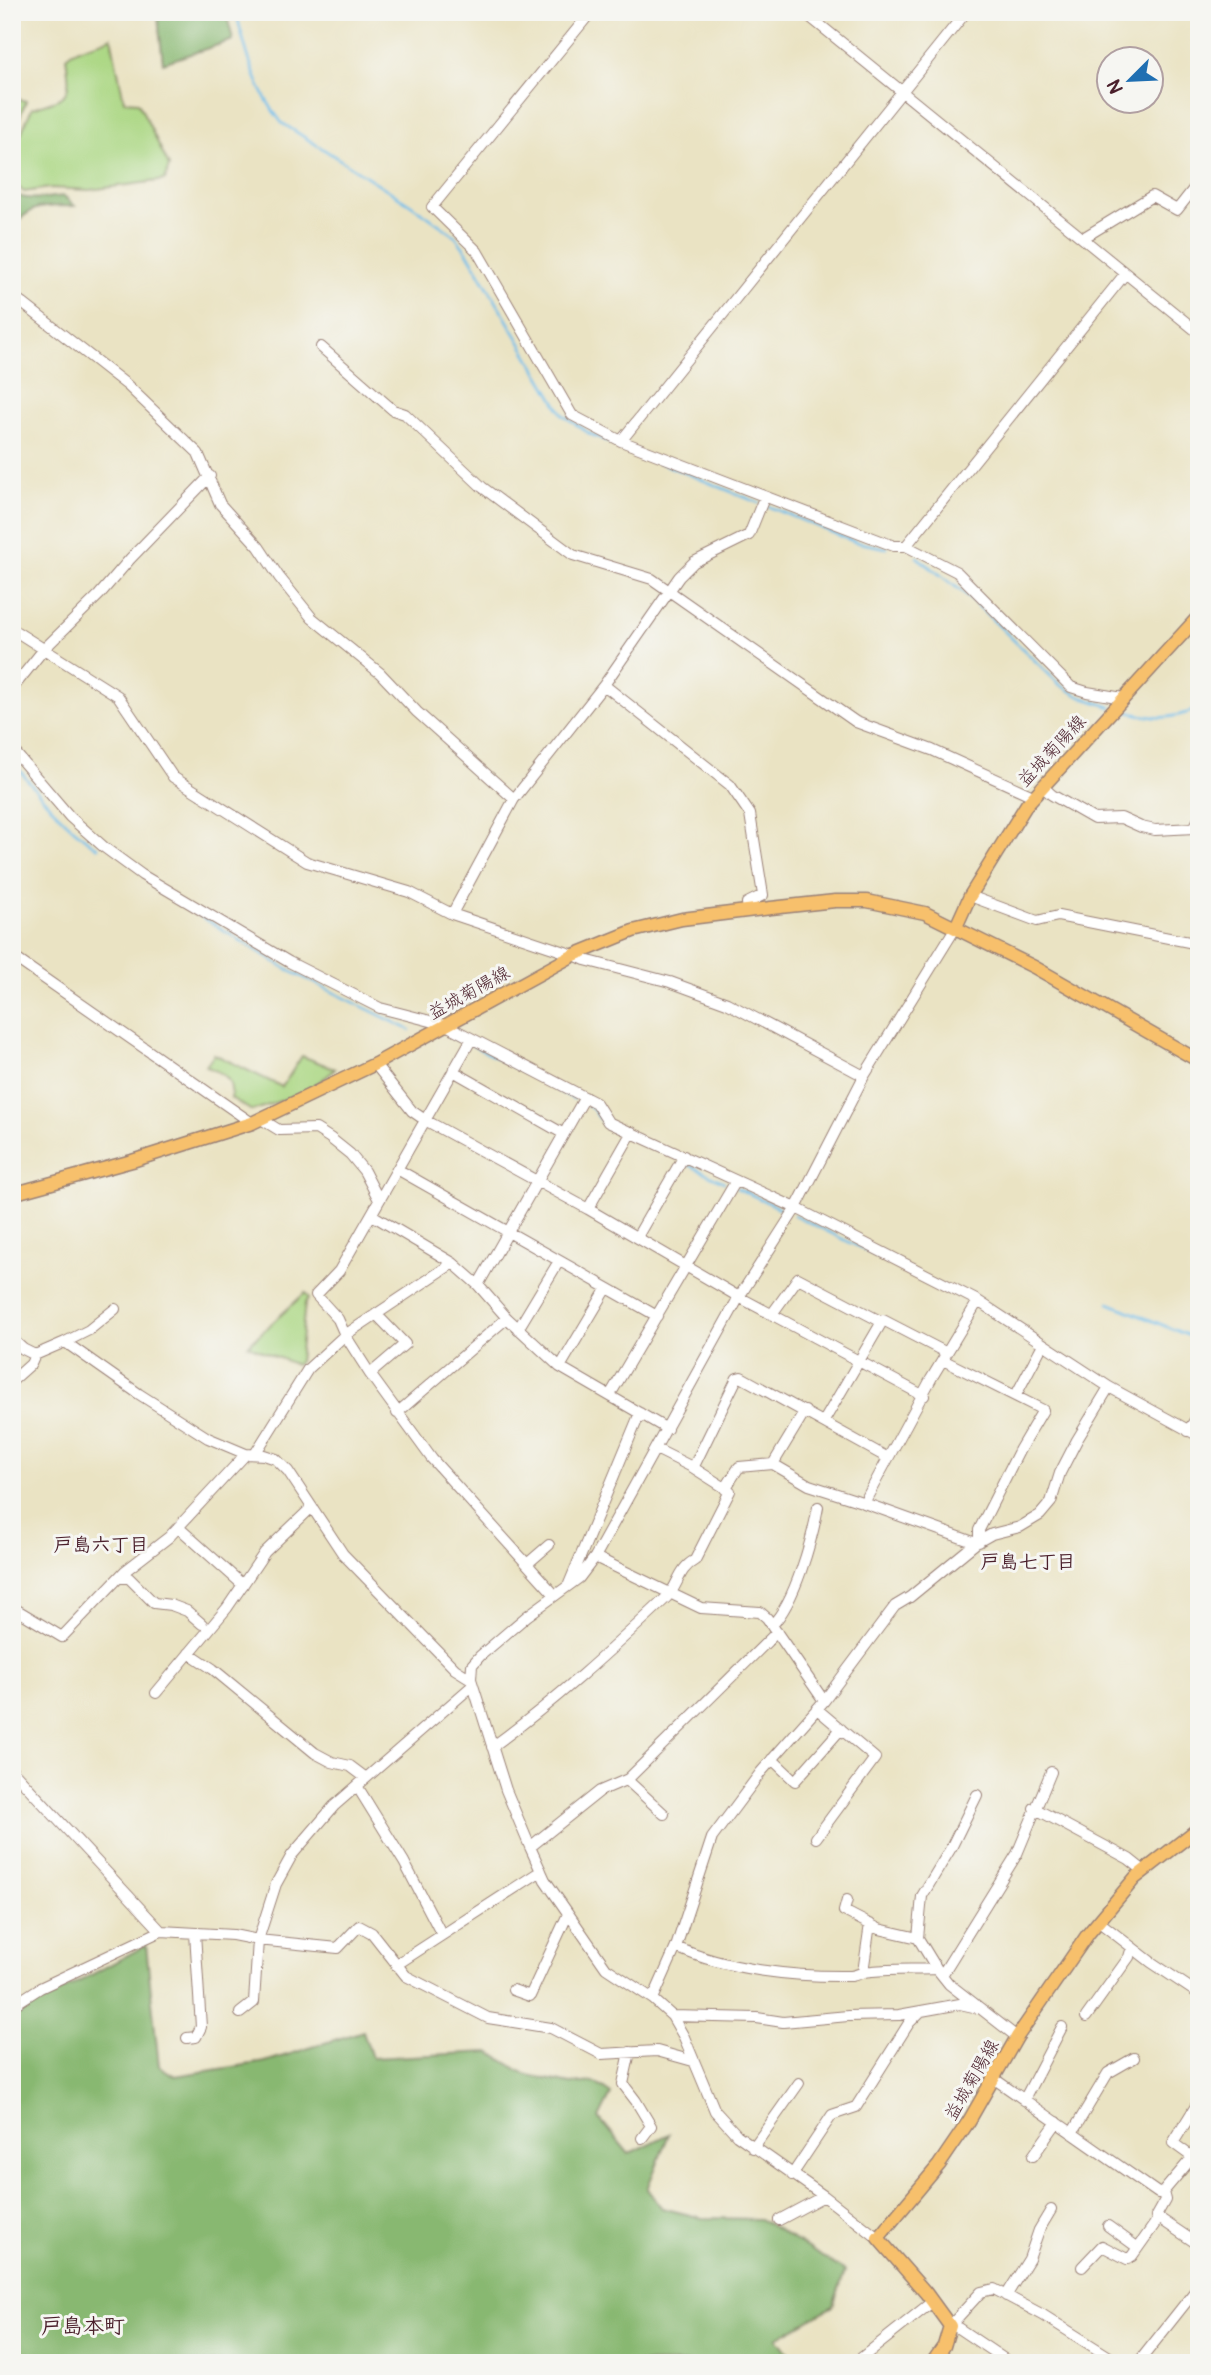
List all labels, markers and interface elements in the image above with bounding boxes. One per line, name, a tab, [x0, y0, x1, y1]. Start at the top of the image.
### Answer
north arrow	[1096, 46, 1166, 116]
text: N	[1102, 76, 1129, 97]
street label: 益城菊陽線	[1013, 710, 1091, 792]
street label: 益城菊陽線	[424, 961, 514, 1025]
district label: 戸島六丁目	[53, 1533, 149, 1557]
district label: 戸島七丁目	[980, 1550, 1076, 1574]
street label: 益城菊陽線	[940, 2035, 1004, 2125]
district label: 戸島本町	[41, 2313, 125, 2340]

